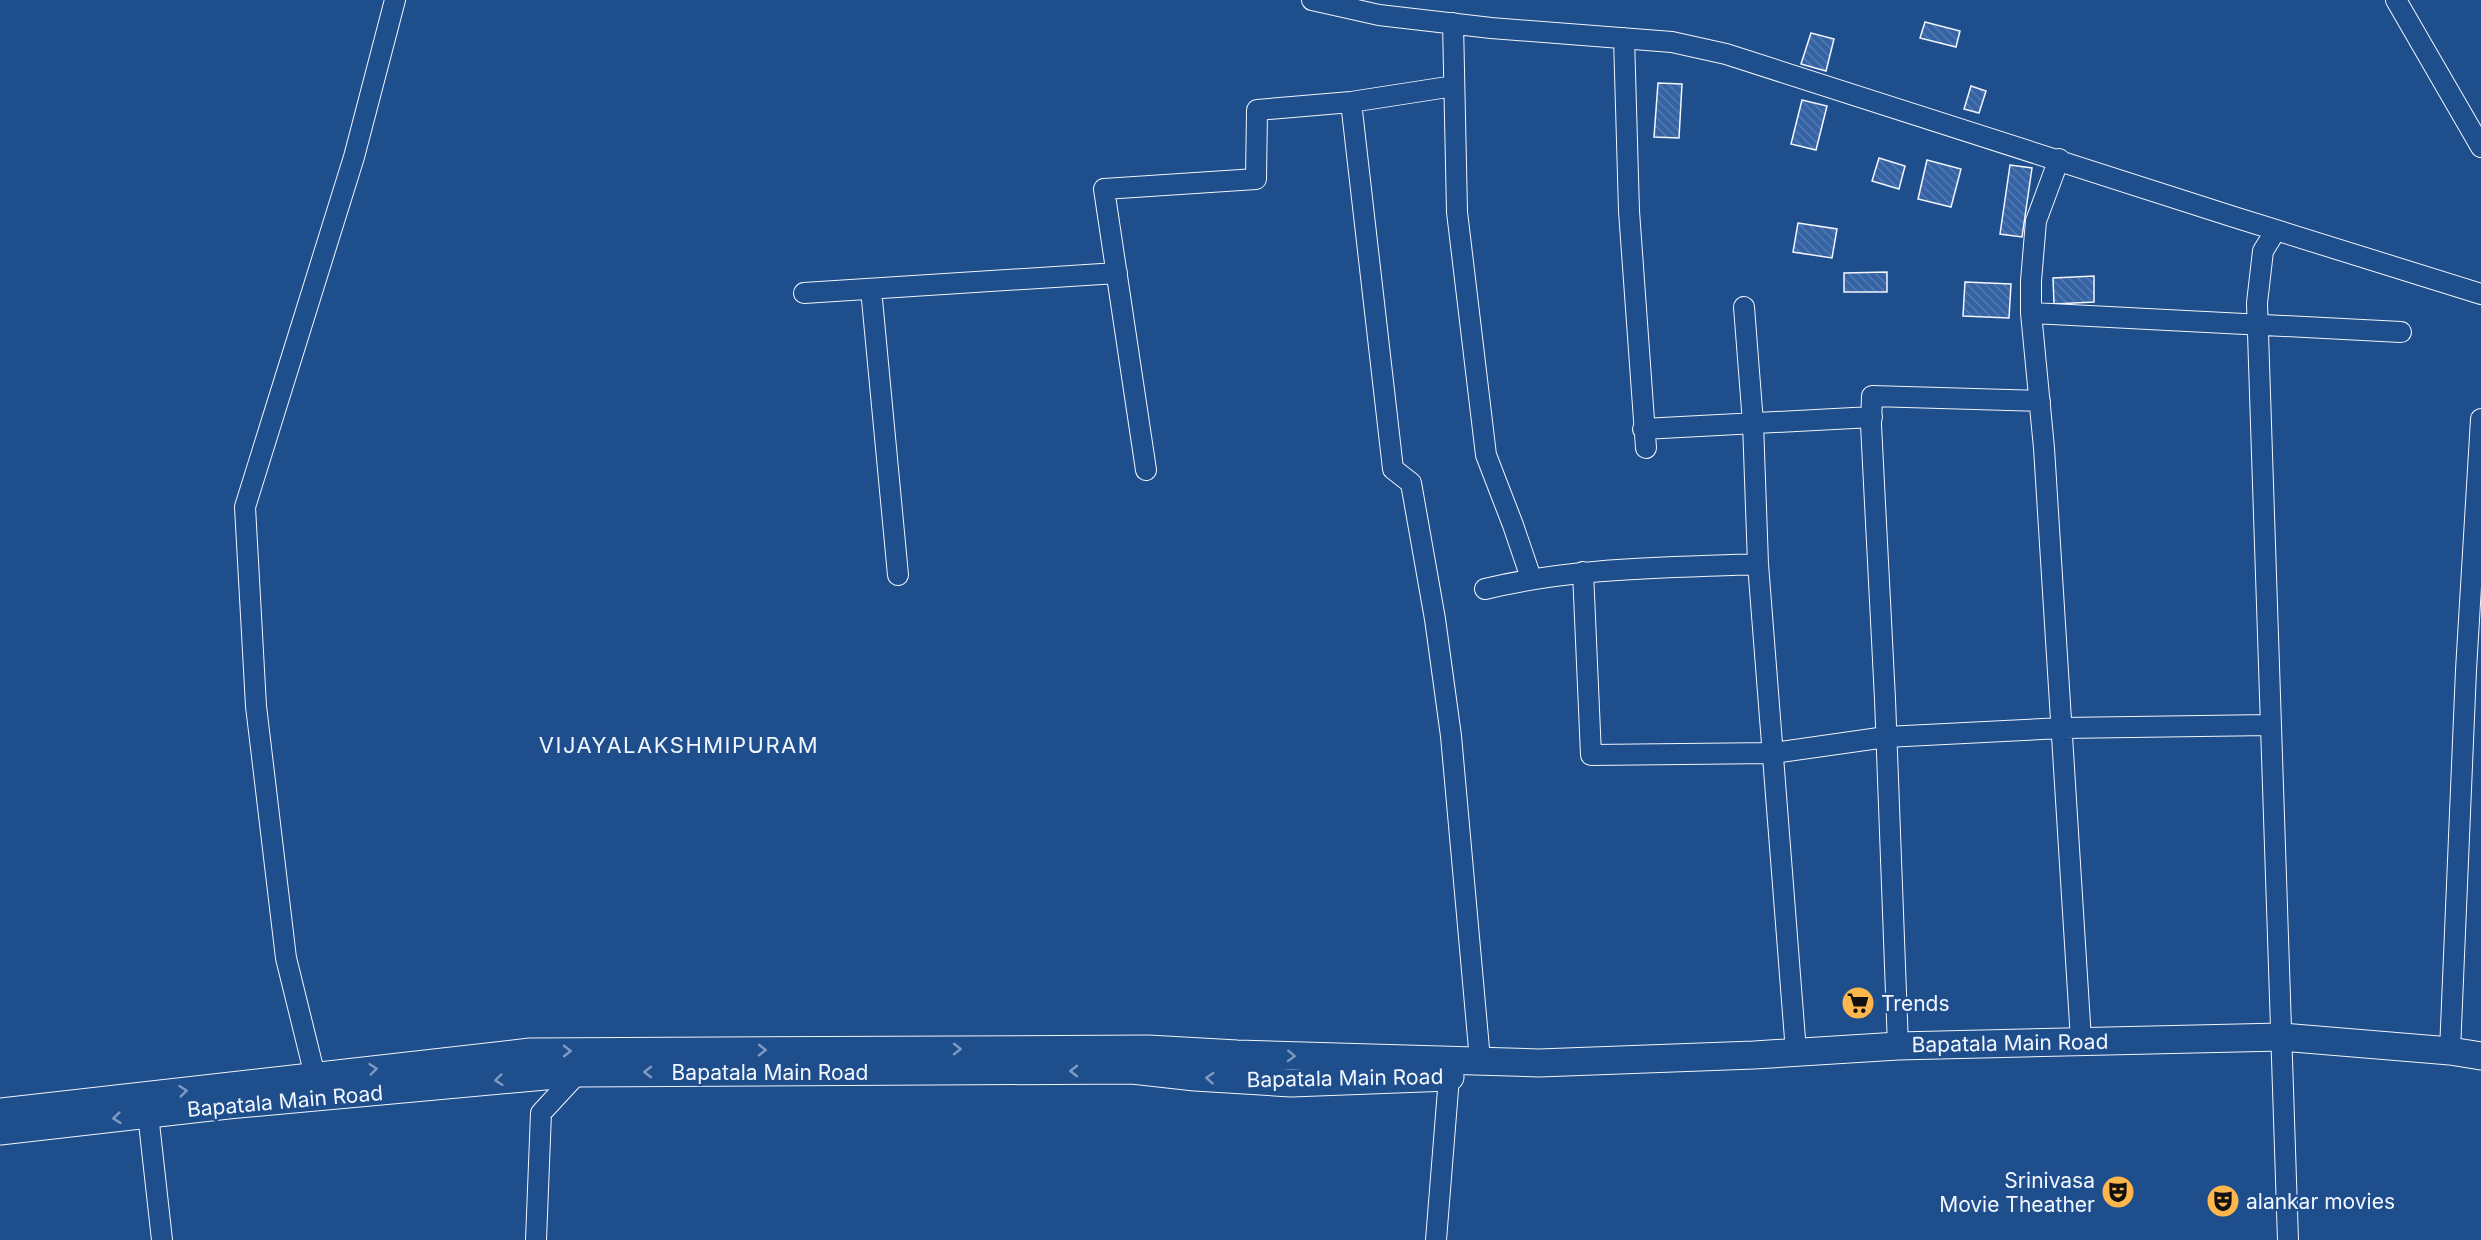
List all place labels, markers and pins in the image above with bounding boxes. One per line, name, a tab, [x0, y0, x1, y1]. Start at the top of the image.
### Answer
supermarket icon: Trends	[1840, 985, 1876, 1021]
place label: Trends	[1881, 991, 1950, 1016]
place label: Srinivasa Movie Theather	[1939, 1168, 2095, 1217]
theatre icon: Srinivasa Movie Theather	[2100, 1174, 2136, 1210]
theatre icon: alankar movies	[2205, 1183, 2241, 1219]
place label: alankar movies	[2246, 1189, 2395, 1214]

